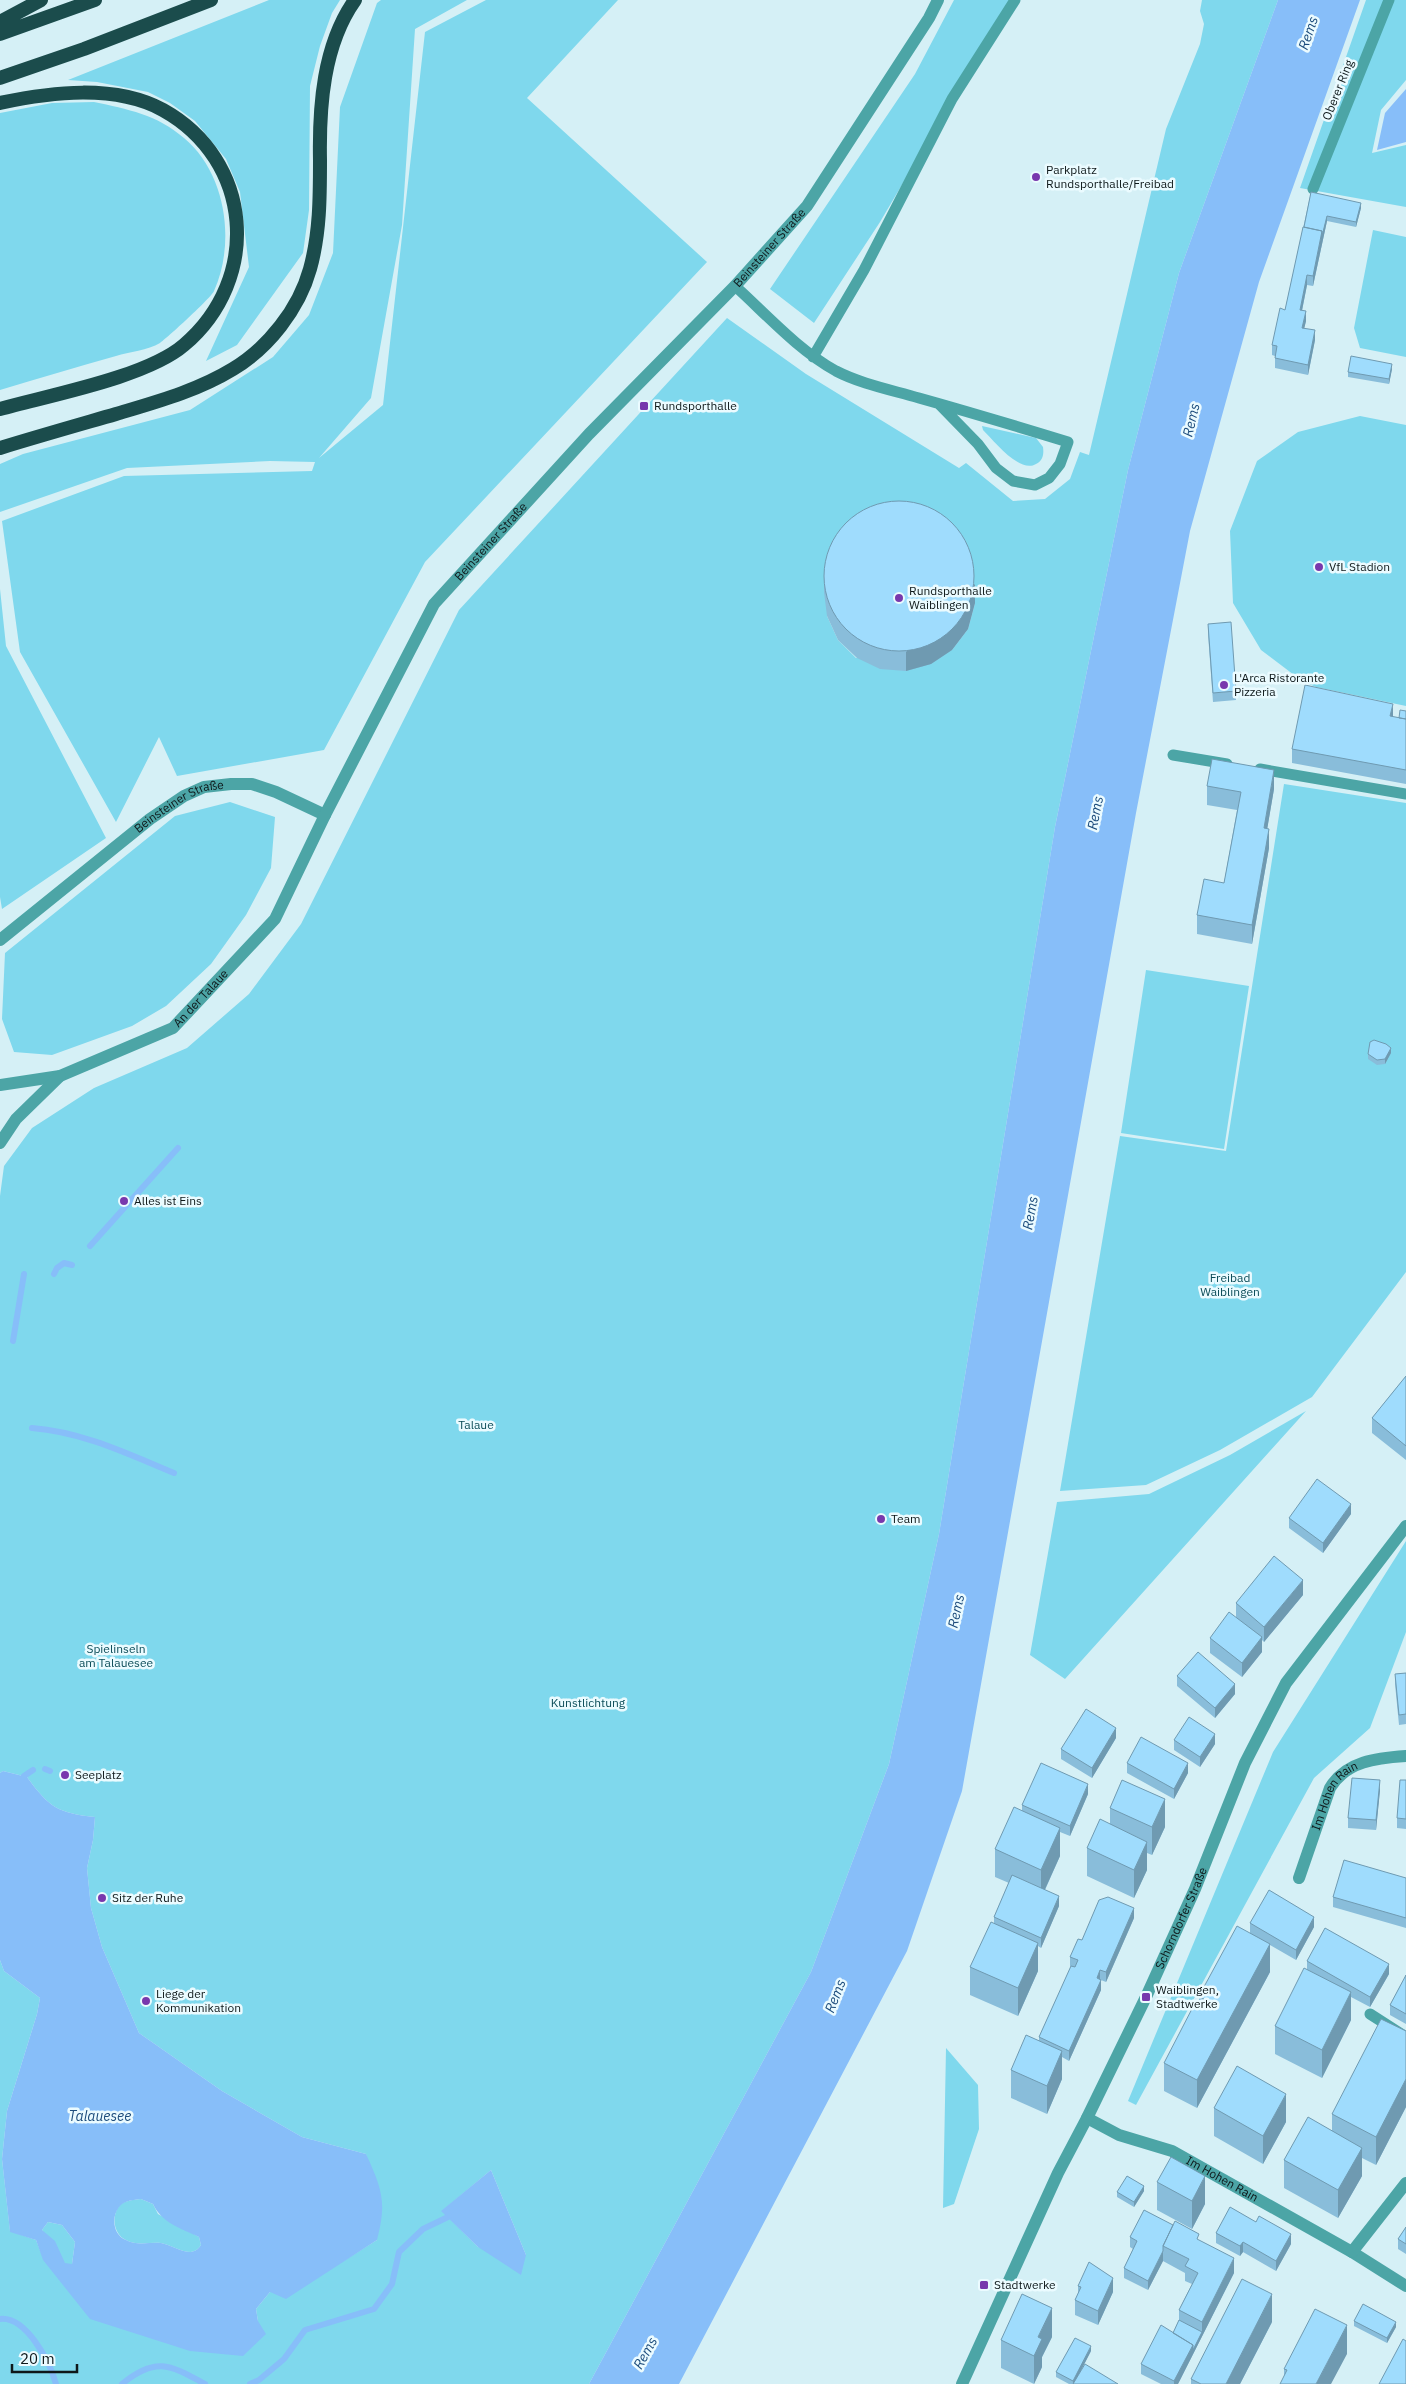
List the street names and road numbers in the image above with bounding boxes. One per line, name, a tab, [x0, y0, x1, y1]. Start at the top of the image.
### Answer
street label: Oberer Ring	[1319, 57, 1357, 122]
street label: Beinsteiner Straße	[730, 205, 809, 290]
street label: Beinsteiner Straße	[451, 499, 530, 584]
street label: Beinsteiner Straße	[131, 777, 225, 836]
street label: An der Talaue	[170, 966, 231, 1030]
street label: Im Hohen Rain	[1308, 1758, 1360, 1832]
street label: Schorndorfer Straße	[1152, 1865, 1210, 1971]
street label: Im Hohen Rain	[1184, 2152, 1261, 2205]

